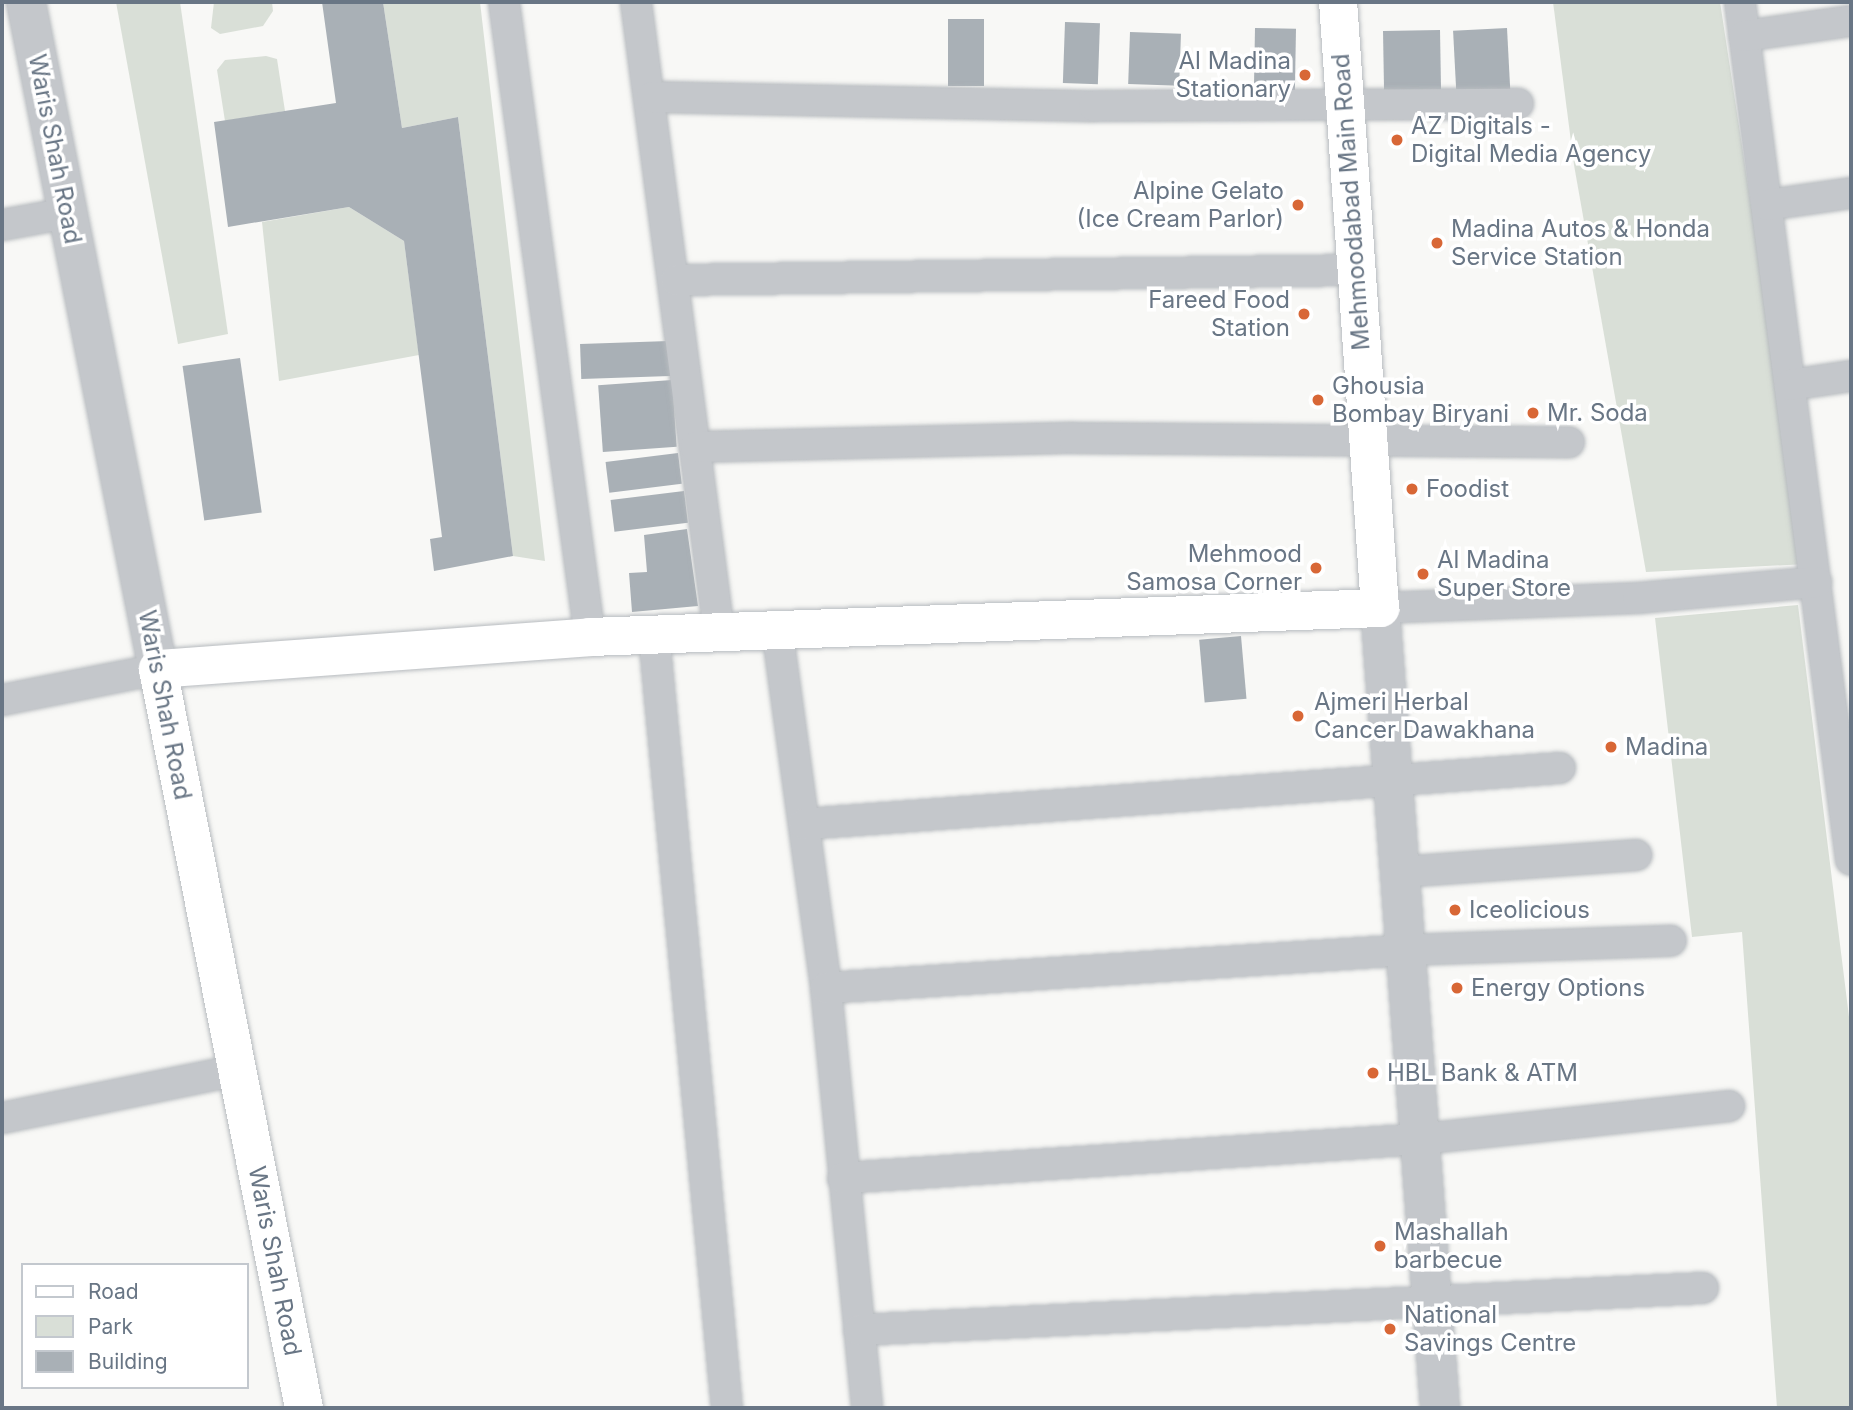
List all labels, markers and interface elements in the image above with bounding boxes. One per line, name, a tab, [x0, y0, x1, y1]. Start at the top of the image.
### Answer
place label: Al Madina Stationary	[1176, 47, 1291, 103]
street label: Waris Shah Road	[23, 52, 87, 246]
street label: Mehmoodabad Main Road	[1326, 53, 1376, 351]
marker: Al Madina Stationary	[1297, 67, 1313, 83]
place label: AZ Digitals - Digital Media Agency	[1411, 112, 1651, 168]
marker: AZ Digitals - Digital Media Agency	[1389, 132, 1405, 148]
place label: Alpine Gelato (Ice Cream Parlor)	[1076, 177, 1284, 233]
marker: Alpine Gelato (Ice Cream Parlor)	[1290, 197, 1306, 213]
place label: Madina Autos & Honda Service Station	[1451, 215, 1710, 271]
marker: Madina Autos & Honda Service Station	[1429, 235, 1445, 251]
place label: Fareed Food Station	[1148, 286, 1290, 342]
marker: Fareed Food Station	[1296, 306, 1312, 322]
place label: Ghousia Bombay Biryani	[1332, 372, 1509, 428]
marker: Ghousia Bombay Biryani	[1310, 392, 1326, 408]
place label: Mr. Soda	[1547, 399, 1648, 427]
marker: Mr. Soda	[1525, 405, 1541, 421]
place label: Foodist	[1426, 475, 1509, 503]
marker: Foodist	[1404, 481, 1420, 497]
place label: Mehmood Samosa Corner	[1126, 540, 1302, 596]
place label: Al Madina Super Store	[1437, 546, 1571, 602]
marker: Mehmood Samosa Corner	[1308, 560, 1324, 576]
marker: Al Madina Super Store	[1415, 566, 1431, 582]
street label: Waris Shah Road	[133, 608, 197, 802]
place label: Ajmeri Herbal Cancer Dawakhana	[1314, 688, 1535, 744]
marker: Ajmeri Herbal Cancer Dawakhana	[1288, 706, 1308, 726]
place label: Madina	[1625, 733, 1708, 761]
marker: Madina	[1603, 739, 1619, 755]
place label: Iceolicious	[1469, 896, 1590, 924]
marker: Iceolicious	[1447, 902, 1463, 918]
place label: Energy Options	[1471, 974, 1645, 1002]
marker: Energy Options	[1449, 980, 1465, 996]
place label: HBL Bank & ATM	[1387, 1059, 1578, 1087]
marker: HBL Bank & ATM	[1365, 1065, 1381, 1081]
street label: Waris Shah Road	[243, 1164, 307, 1358]
place label: Mashallah barbecue	[1394, 1218, 1509, 1274]
marker: Mashallah barbecue	[1372, 1238, 1388, 1254]
legend	[21, 1263, 248, 1389]
text: Road	[88, 1279, 139, 1304]
place label: National Savings Centre	[1404, 1301, 1576, 1357]
text: Park	[88, 1314, 133, 1339]
marker: National Savings Centre	[1382, 1321, 1398, 1337]
text: Building	[88, 1349, 168, 1374]

